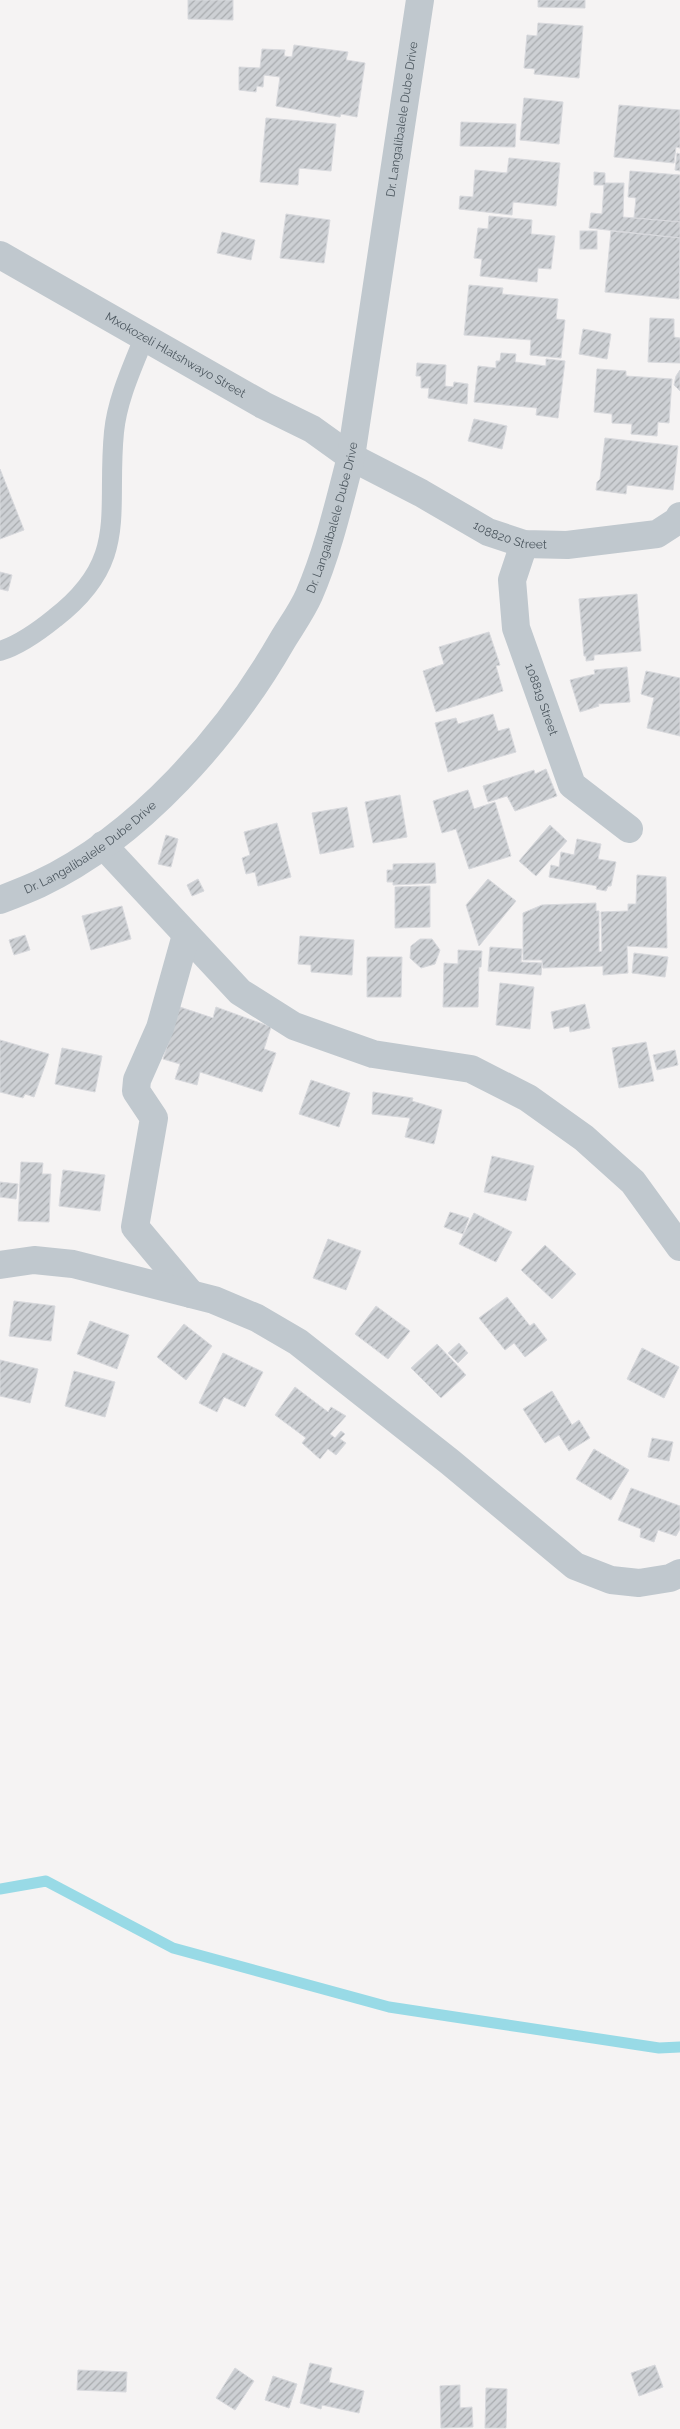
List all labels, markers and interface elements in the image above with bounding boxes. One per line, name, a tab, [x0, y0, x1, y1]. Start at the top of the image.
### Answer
street label: Dr. Langalibalele Dube Drive	[383, 41, 421, 198]
street label: Mxokozeli Hlatshwayo Street	[103, 310, 248, 401]
street label: Dr. Langalibalele Dube Drive	[304, 441, 360, 595]
street label: 108820 Street	[471, 518, 547, 552]
street label: 108819 Street	[522, 662, 561, 737]
street label: Dr. Langalibalele Dube Drive	[22, 798, 159, 897]

